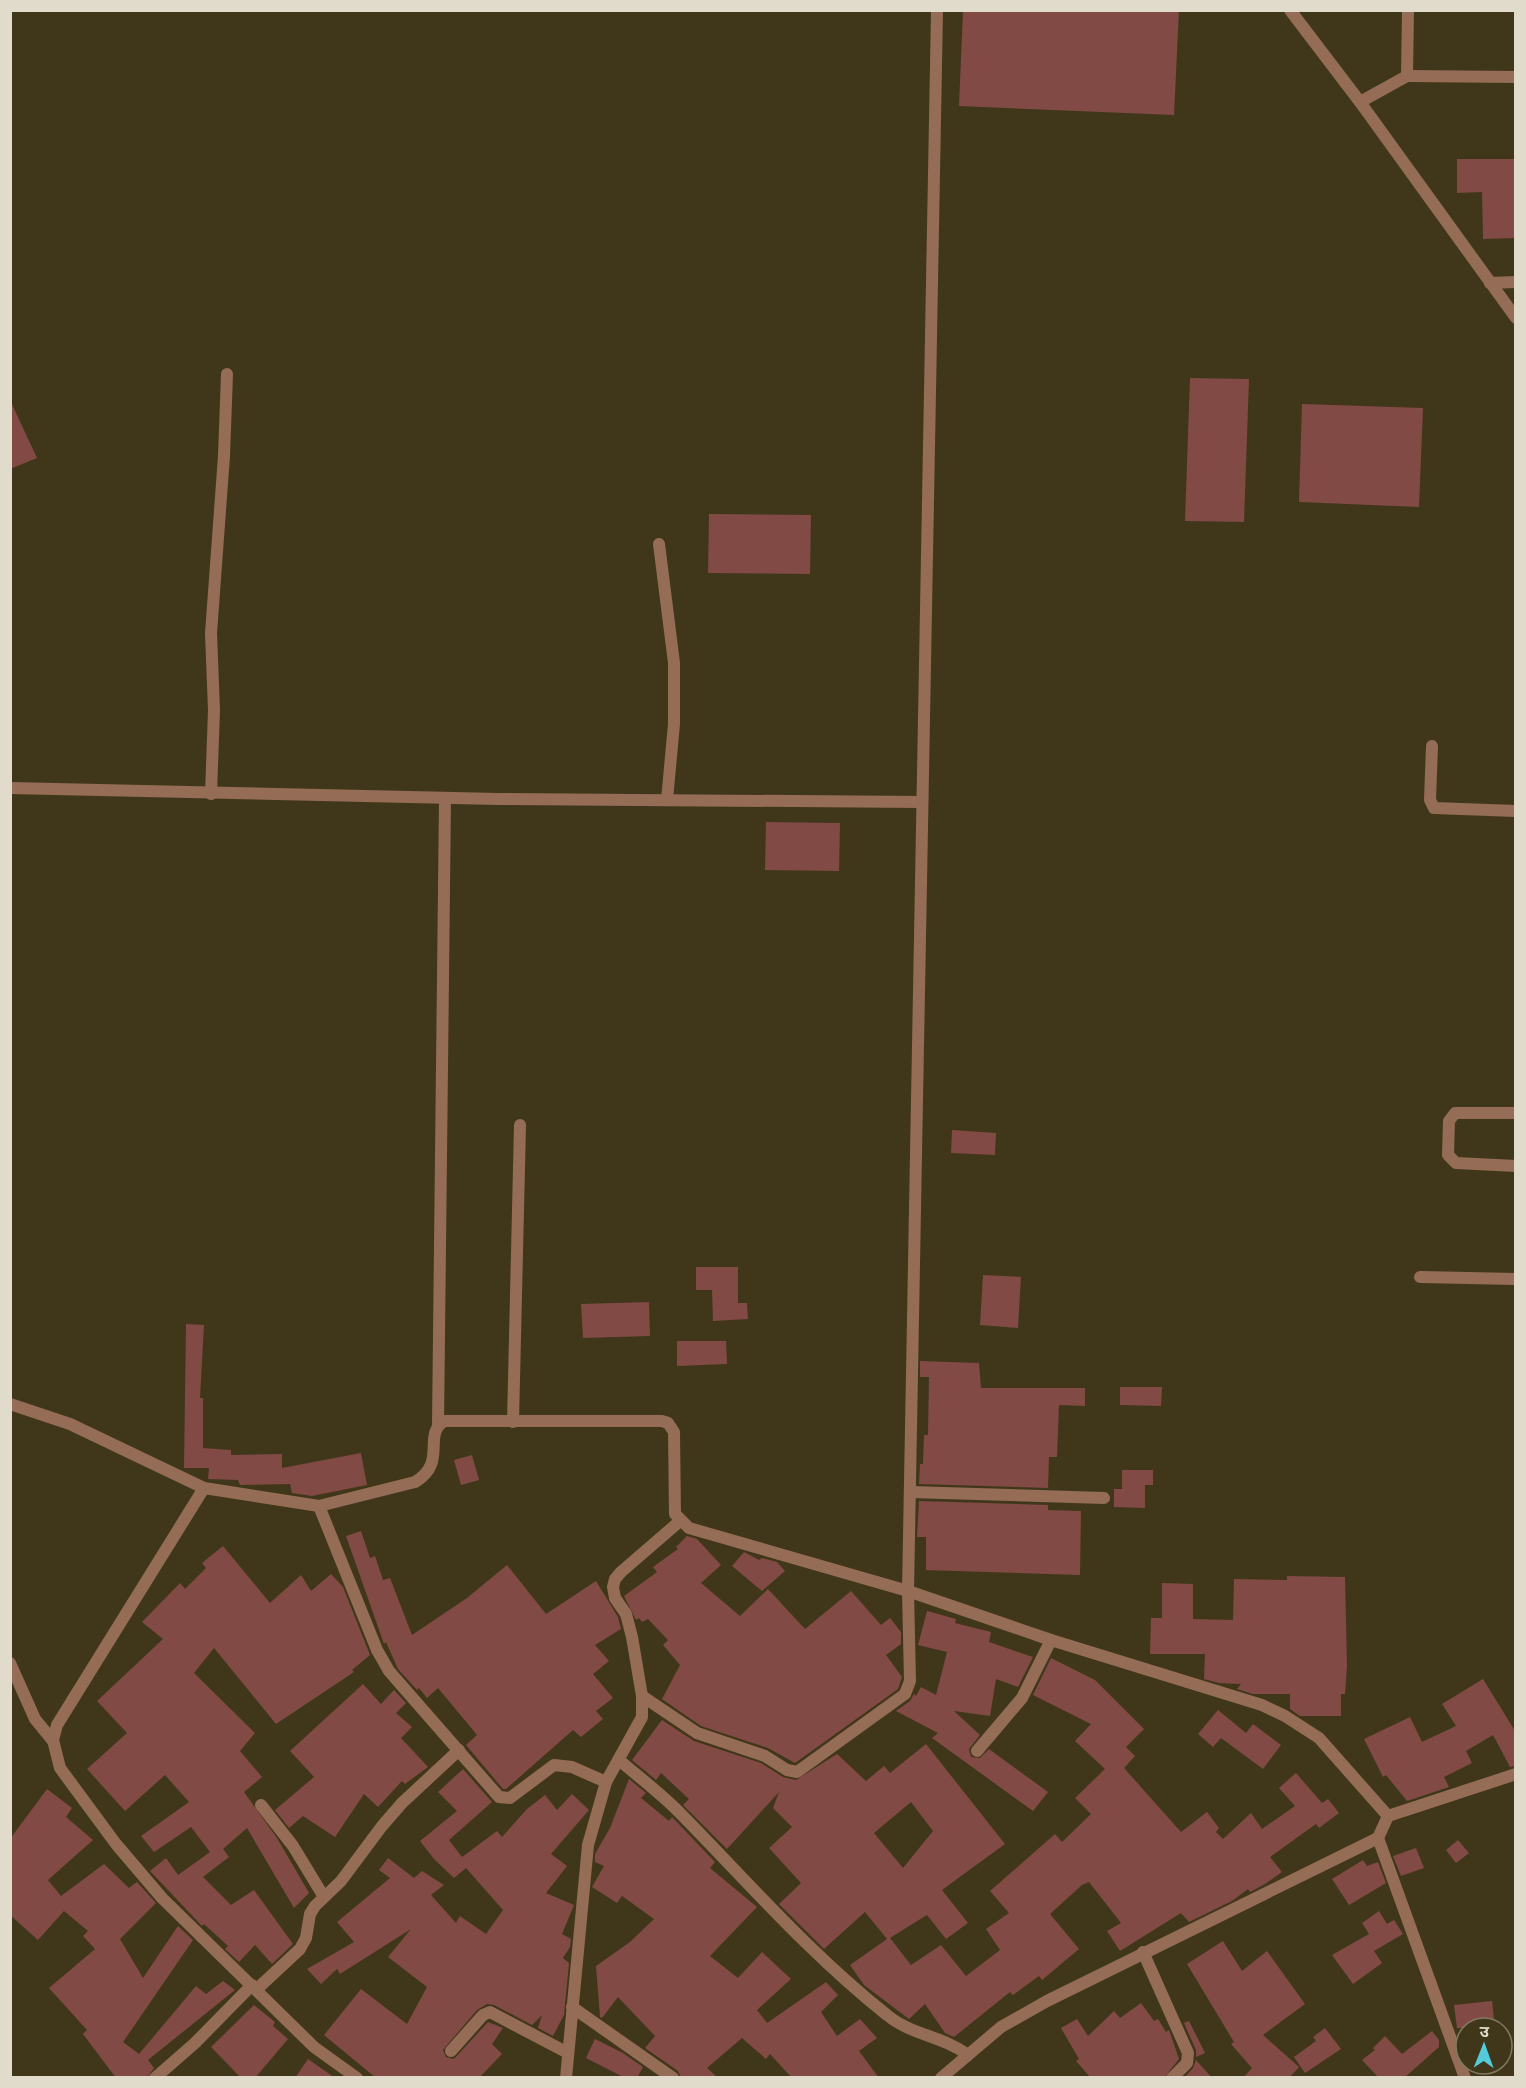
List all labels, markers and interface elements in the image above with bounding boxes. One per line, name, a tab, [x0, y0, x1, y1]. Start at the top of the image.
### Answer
north arrow	[1454, 2016, 1514, 2076]
text: उ	[1479, 2023, 1490, 2043]

